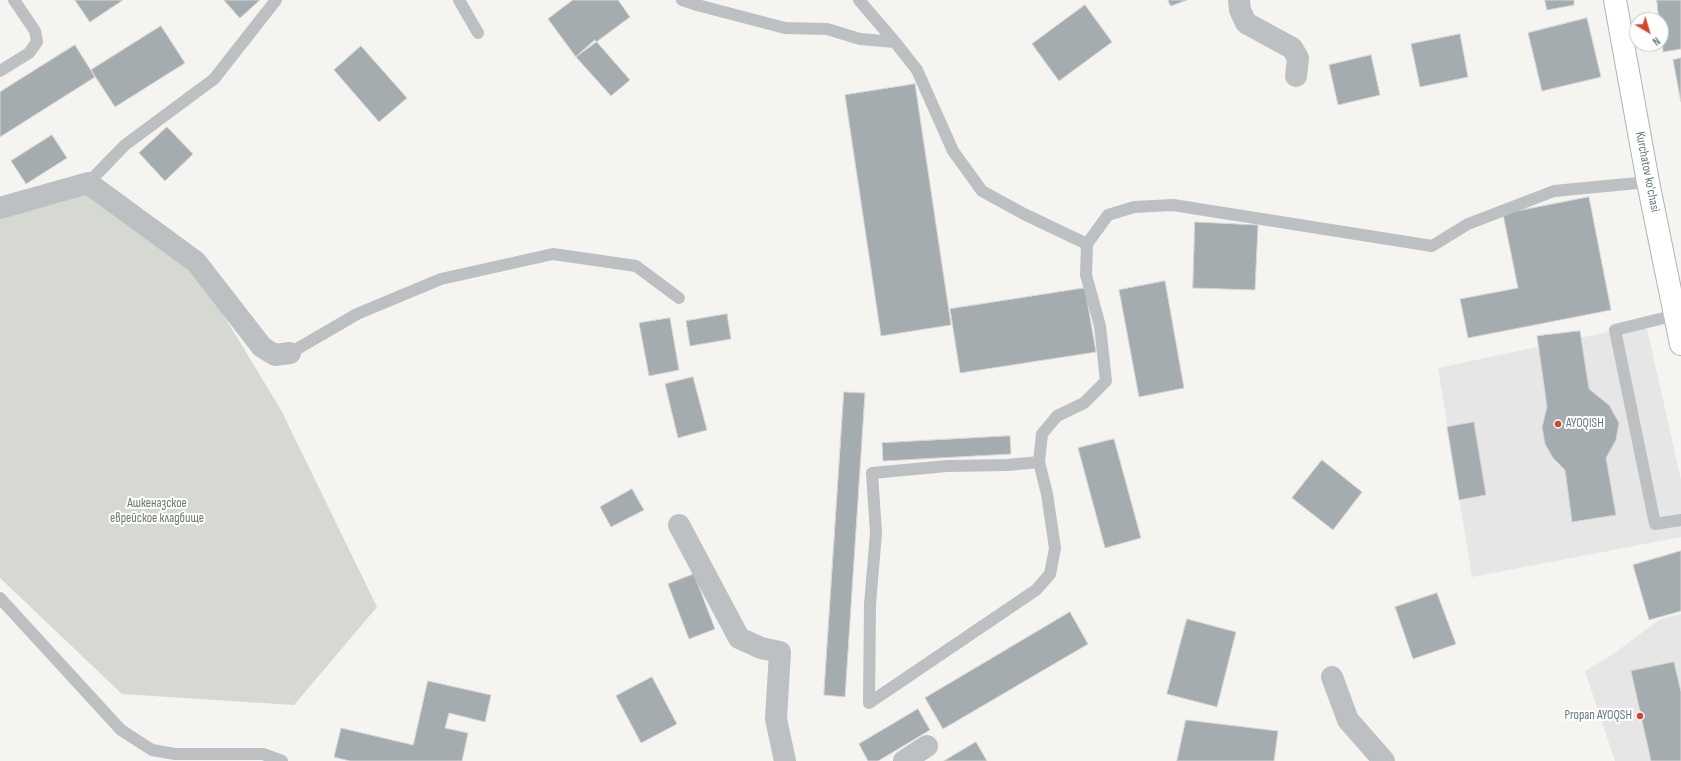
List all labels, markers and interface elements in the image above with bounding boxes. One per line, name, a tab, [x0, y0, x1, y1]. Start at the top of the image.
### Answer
north arrow	[1629, 12, 1669, 52]
text: N	[1650, 34, 1662, 48]
street label: Kurchatov ko'chasi	[1632, 130, 1662, 214]
place label: AYOQISH	[1566, 416, 1604, 432]
marker: AYOQISH	[1553, 419, 1563, 429]
park label: Ашкеназское еврейское кладбище	[110, 496, 204, 527]
place label: Propan AYOQSH	[1565, 708, 1632, 724]
marker: Propan AYOQSH	[1635, 711, 1645, 721]

